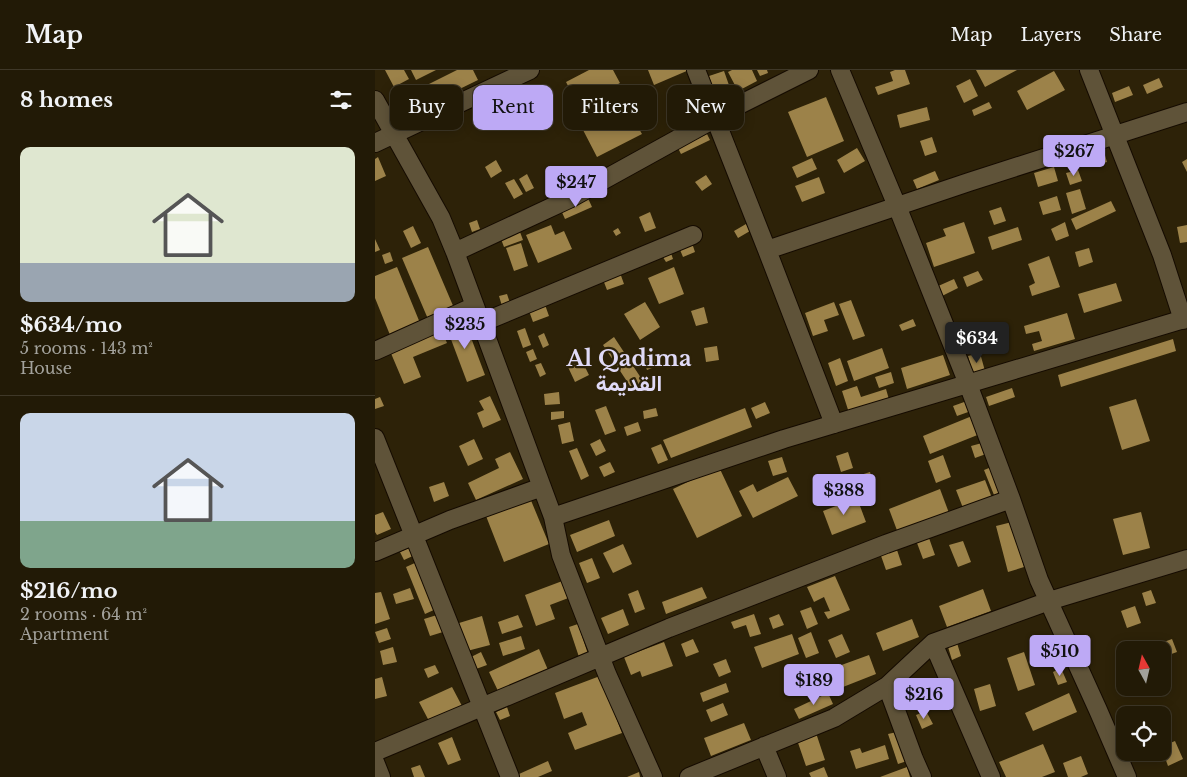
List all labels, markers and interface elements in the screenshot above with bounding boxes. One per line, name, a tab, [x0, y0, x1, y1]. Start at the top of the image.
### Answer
text: Map	[25, 20, 83, 49]
text: Map	[951, 24, 992, 46]
text: Layers	[1020, 24, 1081, 46]
text: Share	[1109, 24, 1162, 46]
chip: Buy	[390, 85, 463, 130]
chip: Rent	[473, 85, 553, 130]
chip: Filters	[563, 85, 657, 130]
chip: New	[667, 85, 744, 130]
icon: filters	[327, 86, 355, 114]
text: 8 homes	[20, 87, 113, 113]
pin: $267	[1044, 134, 1104, 177]
text: $267	[1054, 141, 1094, 161]
pin: $247	[546, 166, 606, 208]
text: $247	[556, 172, 596, 192]
icon: home	[143, 180, 233, 270]
pin: $235	[435, 308, 495, 350]
text: $634/mo	[20, 312, 122, 338]
text: $235	[445, 314, 485, 334]
pin: $634	[947, 322, 1007, 364]
text: $634	[956, 328, 998, 348]
text: 5 rooms · 143 m²	[20, 338, 153, 358]
district label: Al Qadima القديمة	[565, 345, 692, 397]
text: House	[20, 358, 72, 378]
icon: home	[143, 445, 233, 535]
pin: $388	[814, 474, 874, 516]
text: $388	[824, 480, 864, 500]
text: $216/mo	[20, 578, 118, 604]
text: 2 rooms · 64 m²	[20, 604, 147, 624]
text: Apartment	[20, 624, 109, 644]
pin: $510	[1030, 634, 1090, 677]
text: $510	[1041, 641, 1079, 661]
north arrow	[1116, 641, 1171, 696]
map controls	[1116, 641, 1171, 761]
pin: $189	[784, 664, 844, 706]
text: $189	[795, 670, 833, 690]
pin: $216	[894, 678, 954, 720]
text: $216	[905, 684, 943, 704]
button: locate	[1116, 706, 1171, 761]

